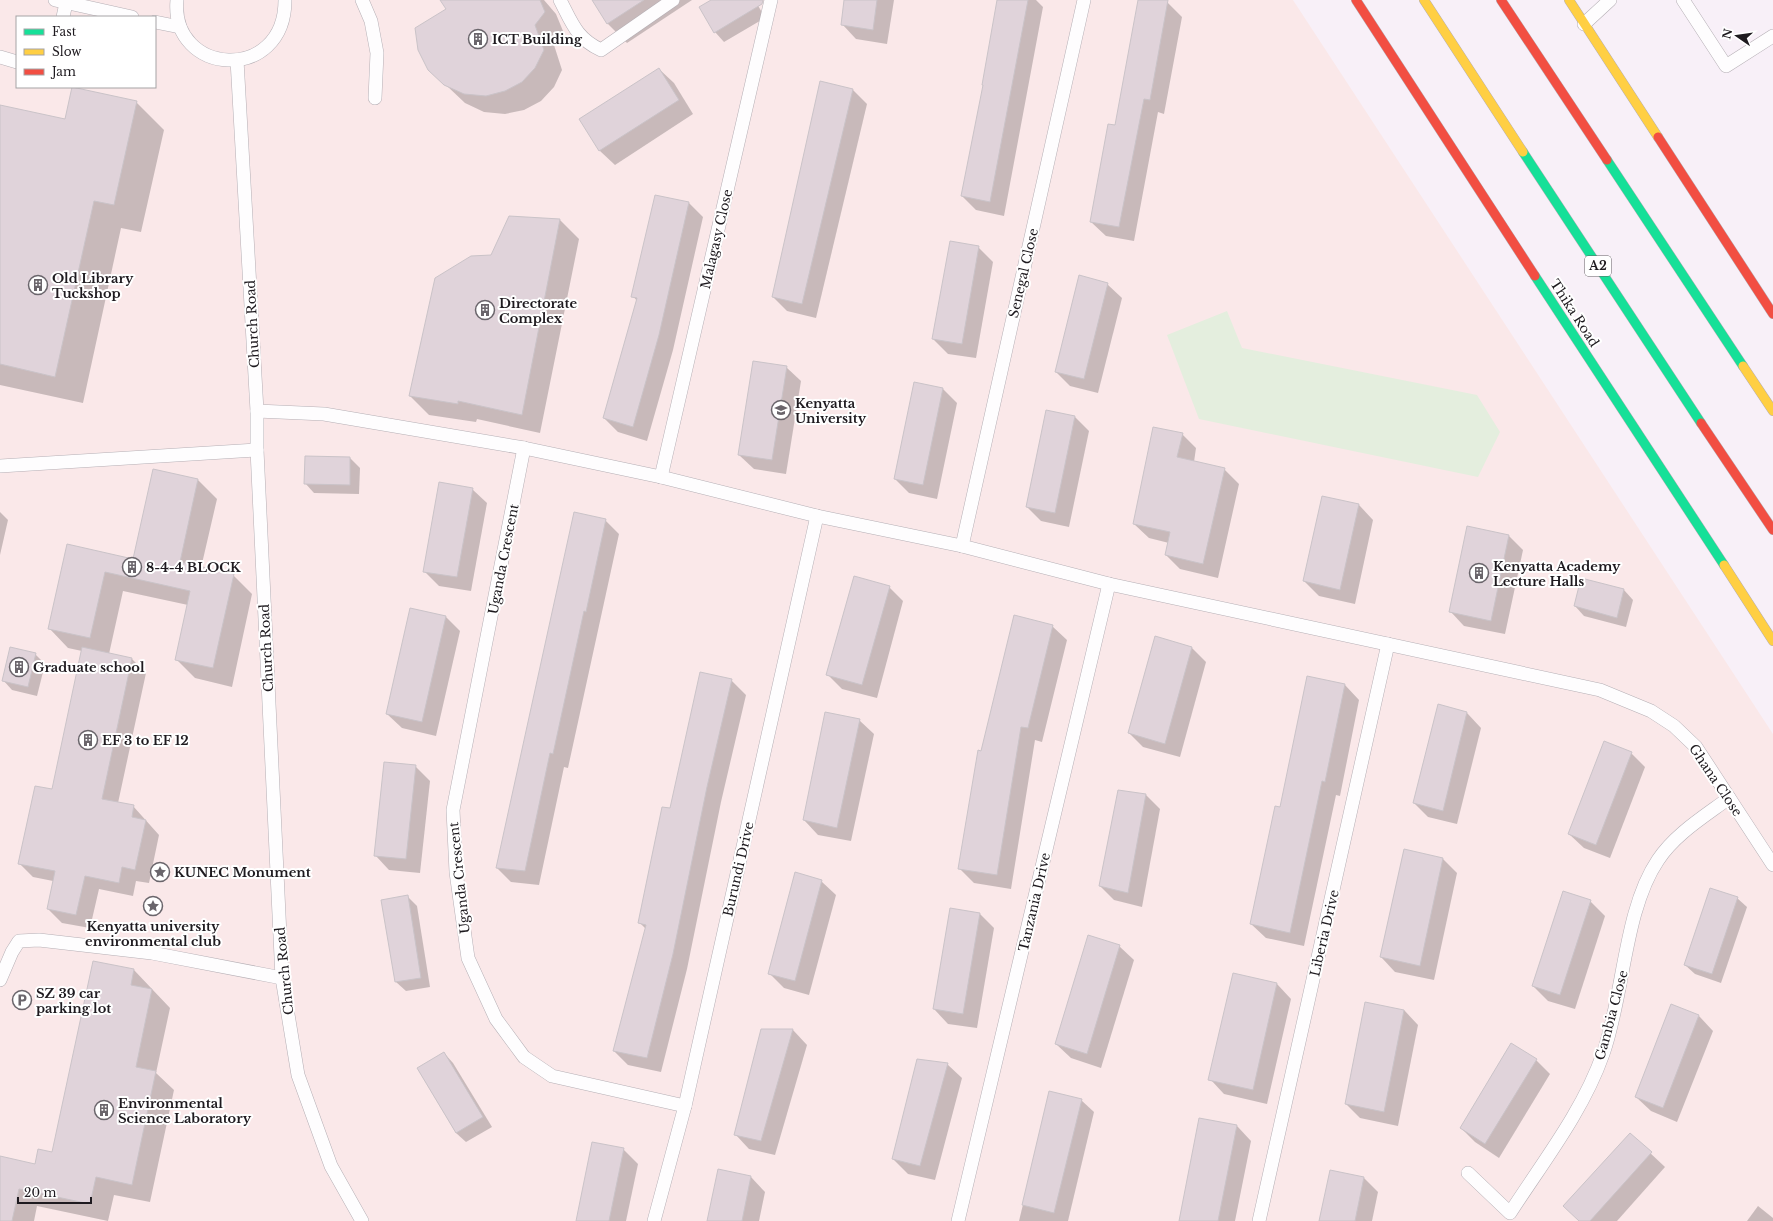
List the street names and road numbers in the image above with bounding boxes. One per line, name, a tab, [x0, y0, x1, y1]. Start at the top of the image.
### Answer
street label: Malagasy Close	[697, 188, 736, 291]
street label: Senegal Close	[1005, 227, 1042, 320]
road number: A2	[1585, 256, 1611, 276]
street label: Thika Road	[1546, 276, 1603, 350]
street label: Church Road	[242, 279, 263, 369]
street label: Uganda Crescent	[484, 502, 523, 616]
street label: Church Road	[256, 603, 277, 693]
street label: Ghana Close	[1685, 741, 1746, 820]
street label: Burundi Drive	[719, 820, 758, 918]
street label: Uganda Crescent	[445, 821, 474, 935]
street label: Tanzania Drive	[1015, 851, 1054, 953]
street label: Liberia Drive	[1306, 888, 1343, 978]
street label: Church Road	[271, 926, 298, 1016]
street label: Gambia Close	[1591, 968, 1632, 1062]

